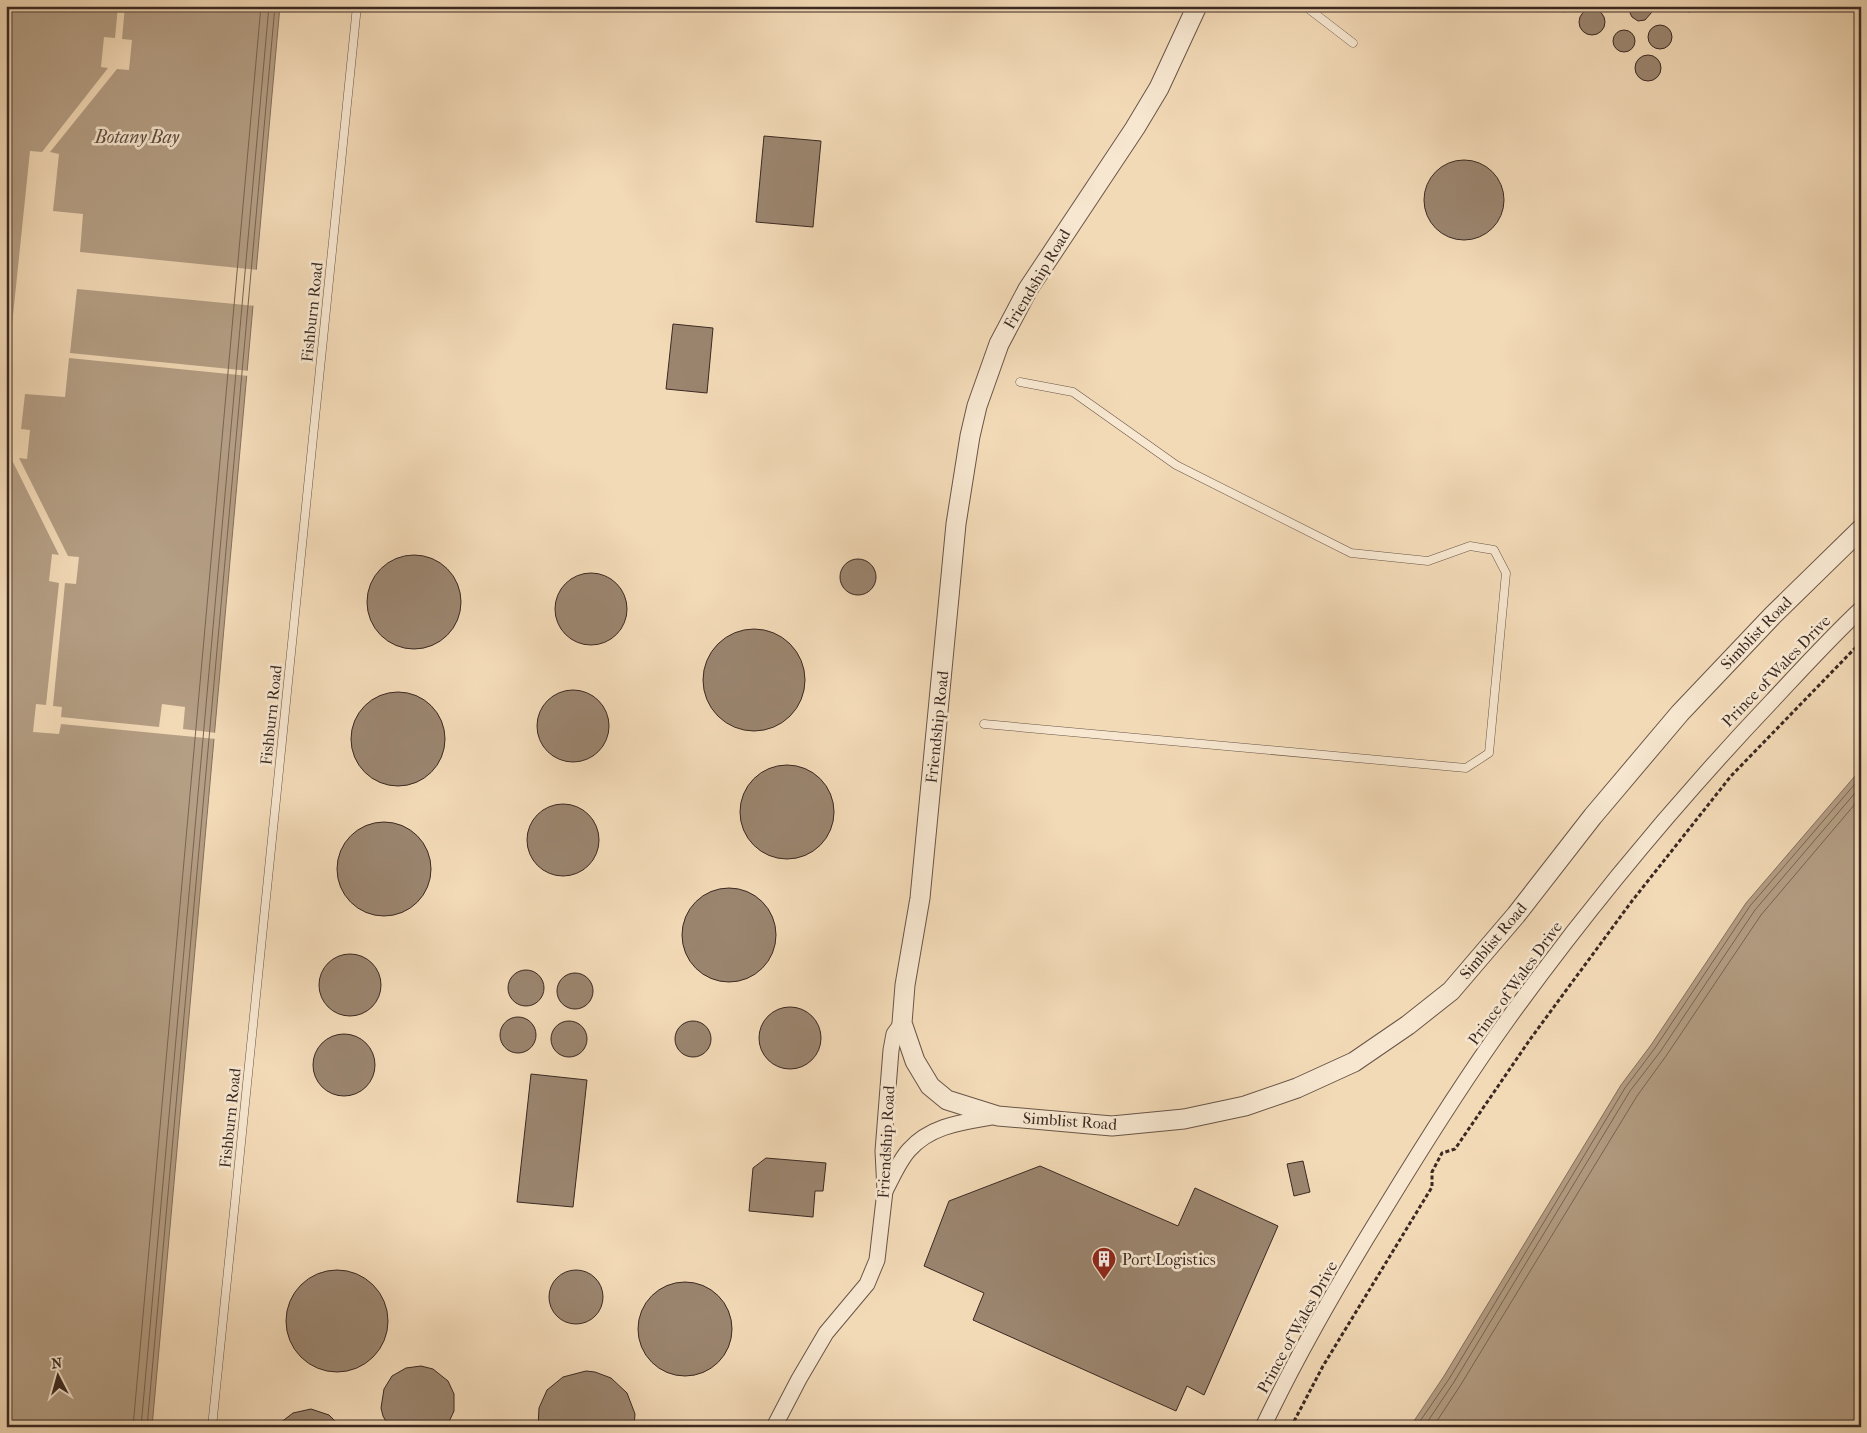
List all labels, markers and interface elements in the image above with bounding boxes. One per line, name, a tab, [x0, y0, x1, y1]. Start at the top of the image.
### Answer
water label: Botany Bay	[94, 127, 180, 148]
street label: Friendship Road	[1000, 225, 1074, 332]
street label: Fishburn Road	[297, 261, 327, 363]
street label: Simblist Road	[1716, 592, 1796, 673]
street label: Prince of Wales Drive	[1718, 611, 1834, 731]
street label: Fishburn Road	[256, 664, 286, 766]
street label: Friendship Road	[922, 669, 952, 784]
street label: Simblist Road	[1455, 899, 1531, 983]
street label: Prince of Wales Drive	[1464, 917, 1566, 1049]
street label: Fishburn Road	[215, 1067, 245, 1169]
street label: Friendship Road	[874, 1085, 898, 1199]
street label: Simblist Road	[1022, 1108, 1118, 1134]
building icon: Port Logistics	[1091, 1246, 1117, 1280]
place label: Port Logistics	[1122, 1250, 1216, 1269]
street label: Prince of Wales Drive	[1253, 1258, 1341, 1396]
north arrow	[32, 1350, 82, 1400]
text: N	[51, 1355, 63, 1373]

